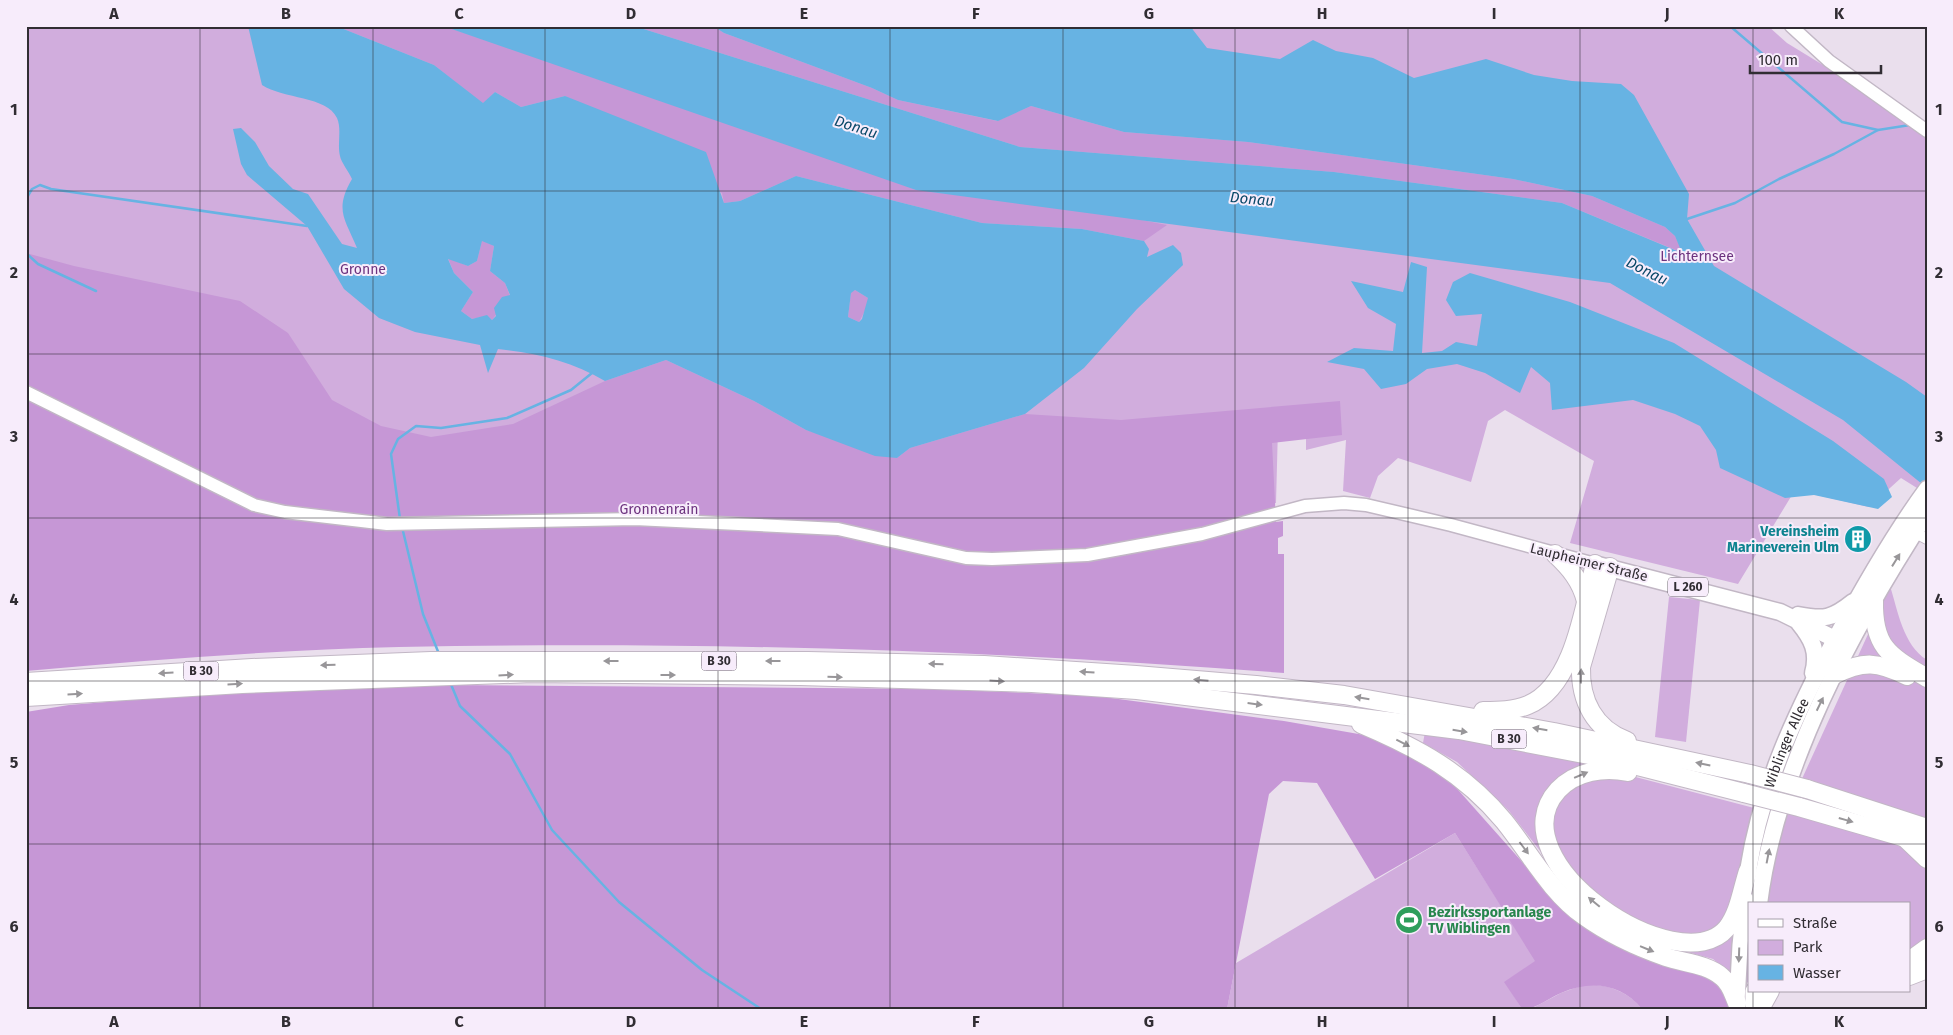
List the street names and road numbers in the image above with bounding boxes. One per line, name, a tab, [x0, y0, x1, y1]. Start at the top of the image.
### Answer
street label: Laupheimer Straße	[1528, 540, 1649, 585]
road number: L 260	[1668, 578, 1708, 596]
road number: B 30	[702, 651, 736, 670]
road number: B 30	[184, 661, 218, 680]
street label: Wiblinger Allee	[1761, 696, 1813, 790]
road number: B 30	[1492, 730, 1526, 749]

